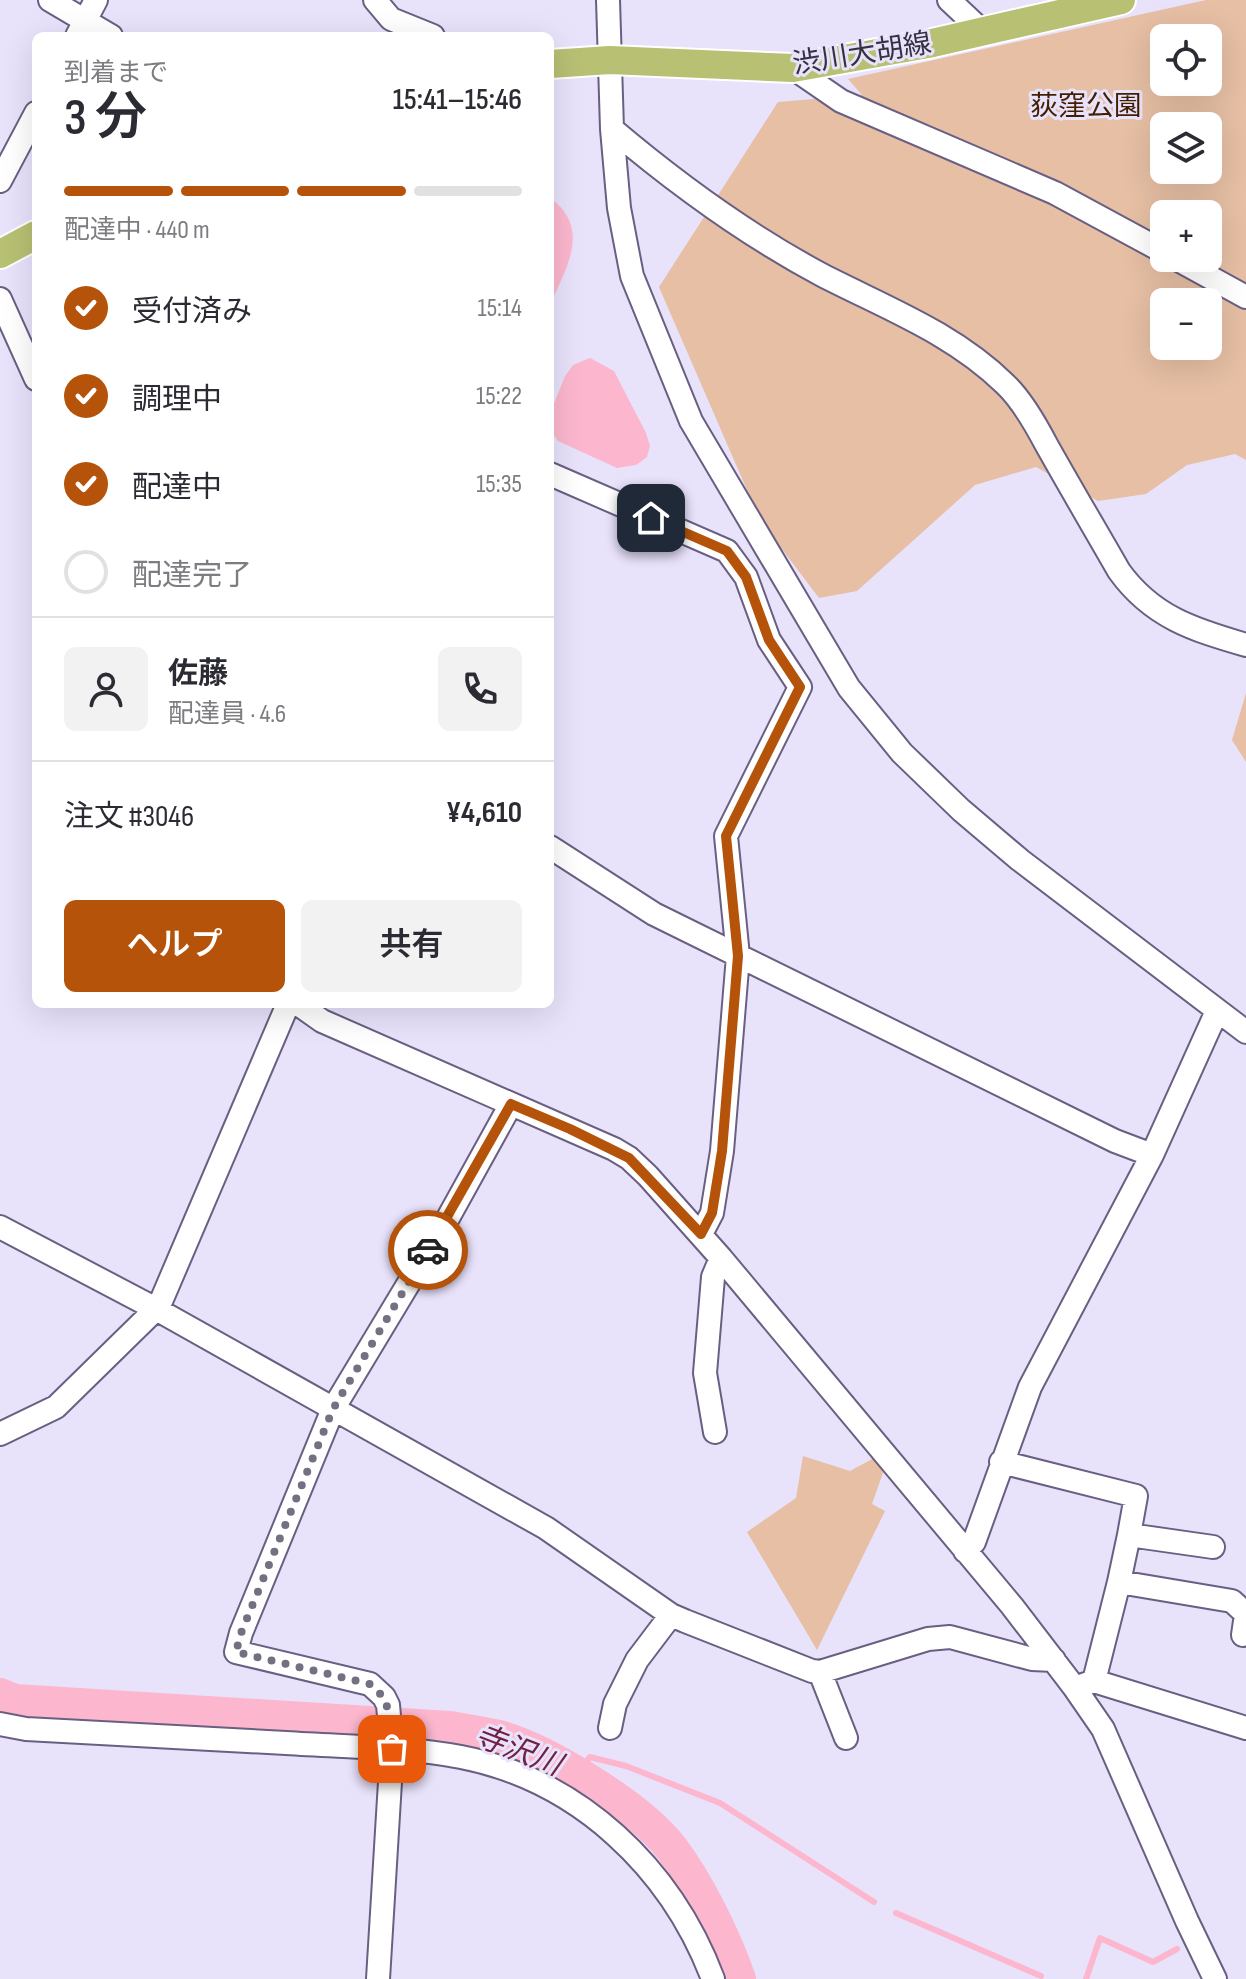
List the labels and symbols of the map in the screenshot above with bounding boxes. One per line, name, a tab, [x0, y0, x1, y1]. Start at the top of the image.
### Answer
street label: 渋川大胡線	[790, 27, 934, 81]
park label: 荻窪公園	[1030, 90, 1142, 123]
pin	[617, 484, 685, 552]
courier	[388, 1210, 468, 1290]
pin	[358, 1715, 426, 1783]
water label: 寺沢川	[470, 1718, 569, 1785]

